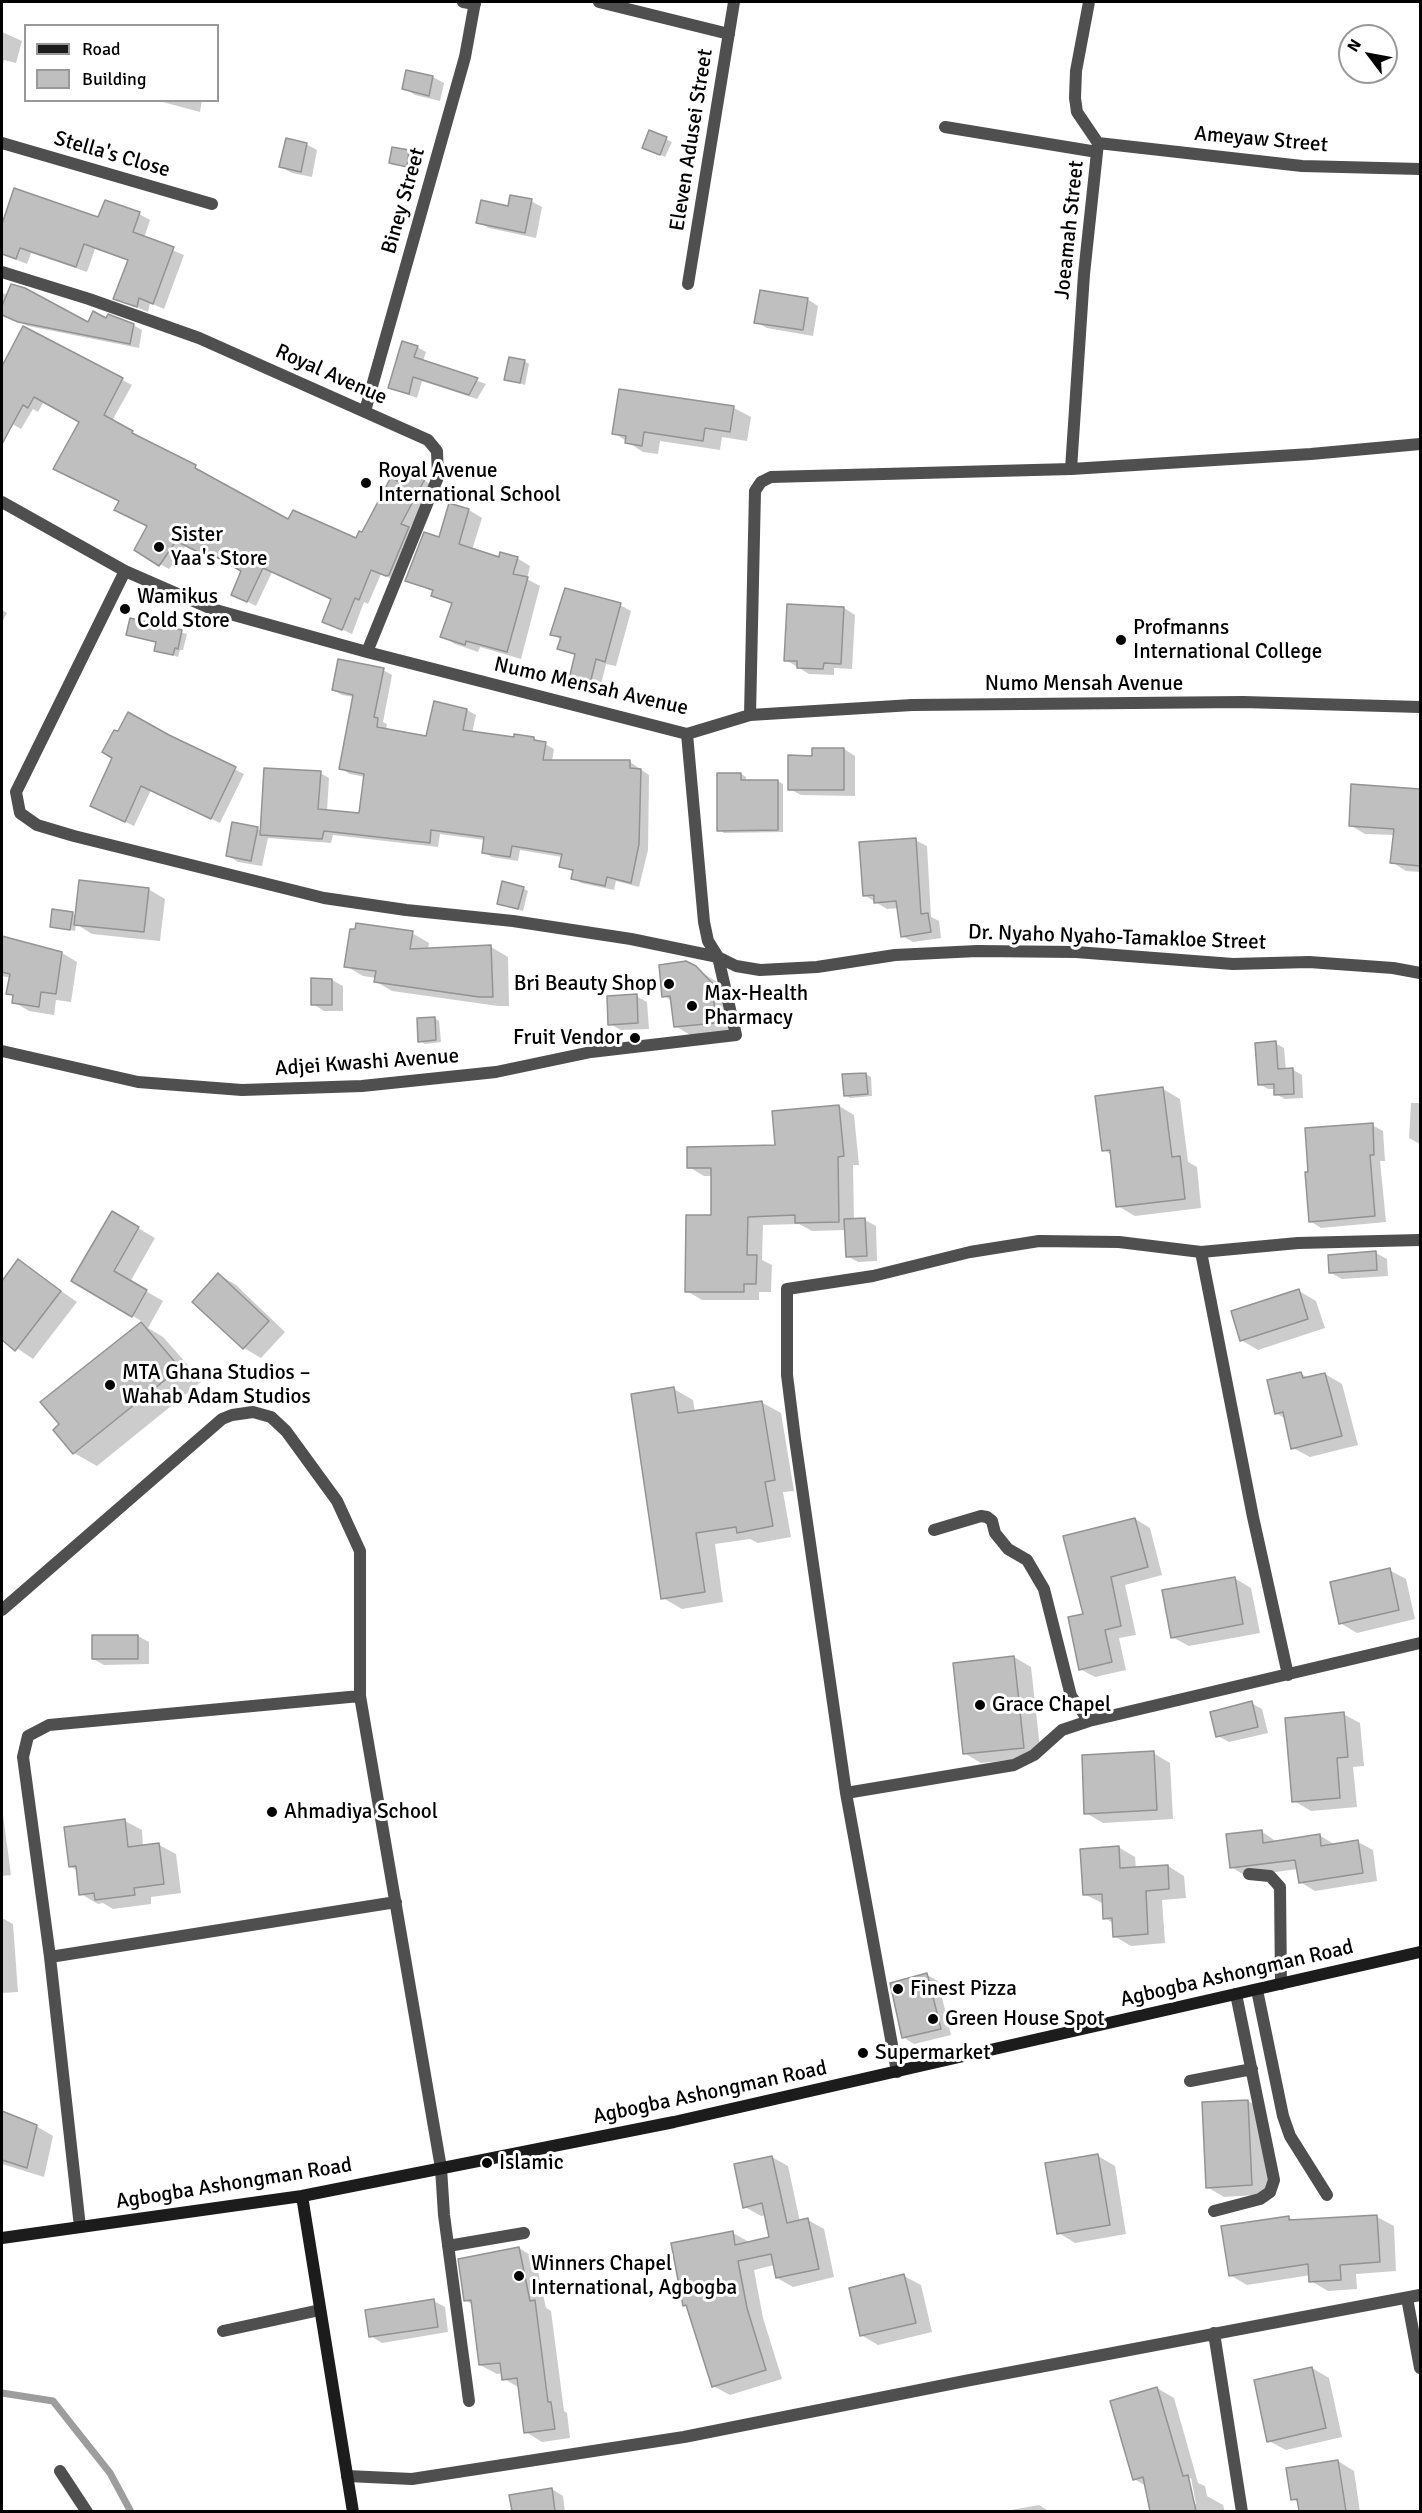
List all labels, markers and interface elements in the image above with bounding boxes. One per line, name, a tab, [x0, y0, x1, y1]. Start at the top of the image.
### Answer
legend	[24, 24, 219, 102]
north arrow	[1338, 24, 1398, 84]
text: N	[1343, 36, 1366, 56]
text: Road	[82, 38, 121, 60]
street label: Eleven Adusei Street	[665, 47, 719, 233]
text: Building	[82, 68, 146, 90]
street label: Ameyaw Street	[1193, 122, 1329, 158]
street label: Stella's Close	[51, 126, 173, 184]
street label: Biney Street	[377, 145, 431, 257]
street label: Joeamah Street	[1050, 159, 1090, 301]
street label: Royal Avenue	[271, 339, 391, 411]
place label: Royal Avenue International School	[378, 458, 561, 508]
marker: Royal Avenue International School	[359, 476, 373, 490]
place label: Sister Yaa's Store	[171, 522, 268, 572]
marker: Sister Yaa's Store	[152, 540, 166, 554]
place label: Wamikus Cold Store	[137, 584, 230, 634]
marker: Wamikus Cold Store	[118, 602, 132, 616]
place label: Profmanns International College	[1133, 615, 1322, 665]
marker: Profmanns International College	[1114, 633, 1128, 647]
street label: Numo Mensah Avenue	[491, 652, 691, 722]
street label: Numo Mensah Avenue	[985, 671, 1183, 697]
street label: Dr. Nyaho Nyaho-Tamakloe Street	[967, 920, 1267, 956]
place label: Bri Beauty Shop	[514, 971, 657, 997]
marker: Bri Beauty Shop	[662, 977, 676, 991]
place label: Max-Health Pharmacy	[704, 981, 808, 1031]
marker: Max-Health Pharmacy	[685, 999, 699, 1013]
place label: Fruit Vendor	[513, 1025, 623, 1051]
marker: Fruit Vendor	[628, 1031, 642, 1045]
street label: Adjei Kwashi Avenue	[274, 1044, 460, 1082]
place label: MTA Ghana Studios – Wahab Adam Studios	[122, 1360, 311, 1410]
marker: MTA Ghana Studios – Wahab Adam Studios	[103, 1378, 117, 1392]
place label: Grace Chapel	[992, 1692, 1111, 1718]
marker: Grace Chapel	[973, 1698, 987, 1712]
place label: Ahmadiya School	[284, 1799, 438, 1825]
marker: Ahmadiya School	[265, 1805, 279, 1819]
street label: Agbogba Ashongman Road	[1118, 1935, 1356, 2013]
place label: Finest Pizza	[910, 1976, 1017, 2002]
marker: Finest Pizza	[891, 1982, 905, 1996]
place label: Green House Spot	[945, 2006, 1105, 2032]
marker: Green House Spot	[926, 2012, 940, 2026]
place label: Supermarket	[875, 2040, 991, 2066]
marker: Supermarket	[856, 2046, 870, 2060]
street label: Agbogba Ashongman Road	[591, 2056, 829, 2130]
place label: Islamic	[499, 2150, 564, 2176]
street label: Agbogba Ashongman Road	[114, 2153, 354, 2215]
marker: Islamic	[480, 2156, 494, 2170]
place label: Winners Chapel International, Agbogba	[531, 2251, 737, 2301]
marker: Winners Chapel International, Agbogba	[512, 2269, 526, 2283]

